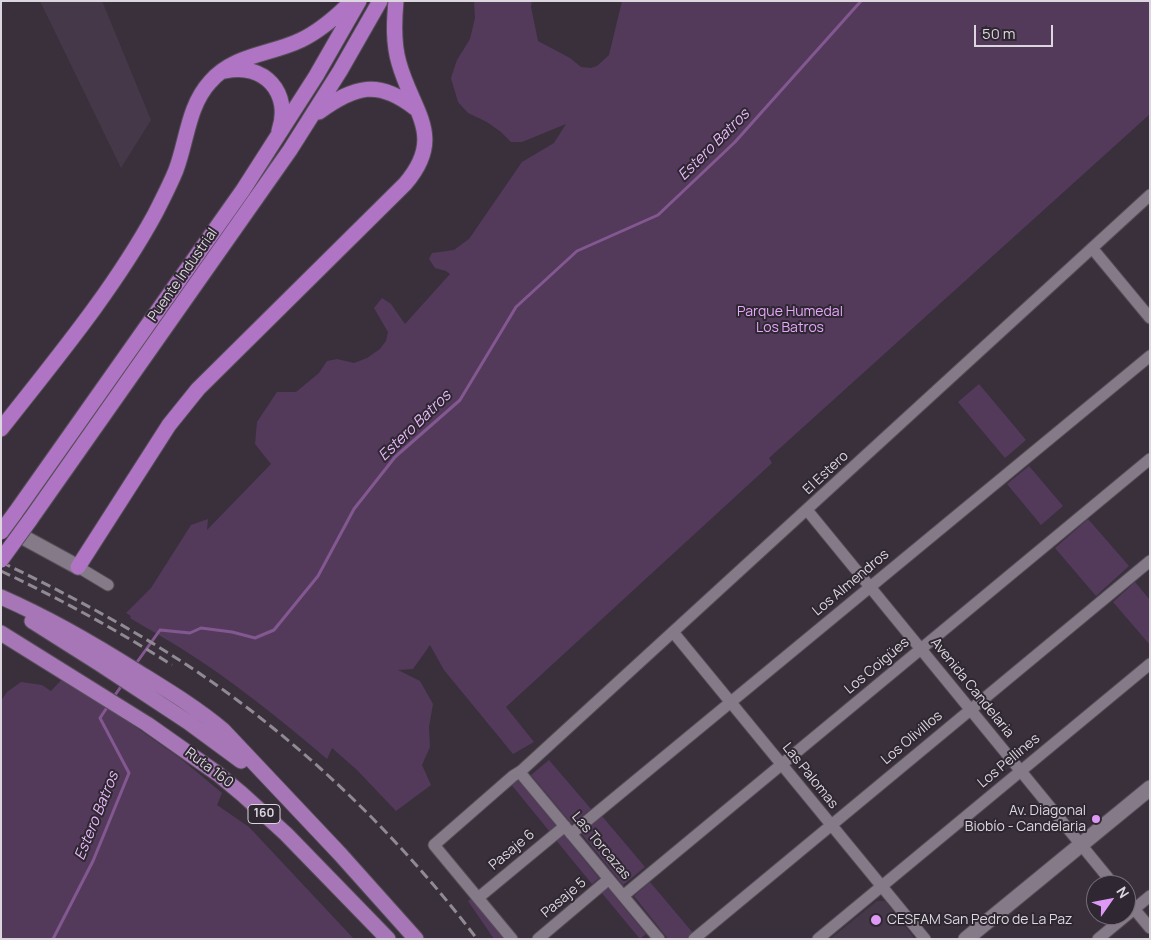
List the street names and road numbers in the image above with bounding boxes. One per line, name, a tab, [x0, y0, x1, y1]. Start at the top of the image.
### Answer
street label: Puente Industrial	[145, 225, 221, 325]
street label: El Estero	[800, 448, 852, 498]
street label: Los Almendros	[809, 546, 893, 620]
street label: Los Coigües	[841, 634, 913, 698]
street label: Avenida Candelaria	[927, 635, 1017, 741]
street label: Los Olivillos	[878, 708, 946, 768]
street label: Los Pellines	[975, 730, 1043, 792]
street label: Las Palomas	[778, 740, 842, 812]
street label: Ruta 160	[182, 744, 236, 792]
road number: 160	[248, 804, 280, 824]
street label: Las Torcazas	[568, 809, 634, 883]
street label: Pasaje 6	[486, 826, 538, 874]
street label: Pasaje 5	[538, 874, 590, 922]

